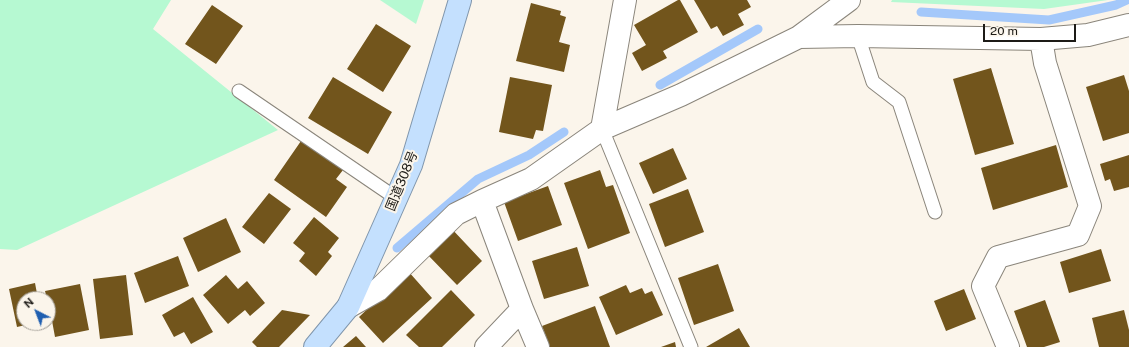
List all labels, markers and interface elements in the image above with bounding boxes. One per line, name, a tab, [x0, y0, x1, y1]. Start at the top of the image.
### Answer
scale bar	[985, 16, 1078, 42]
text: 20 m	[990, 24, 1018, 38]
street label: 国道308号	[383, 149, 421, 213]
north arrow	[16, 291, 56, 331]
text: N	[21, 295, 36, 310]

